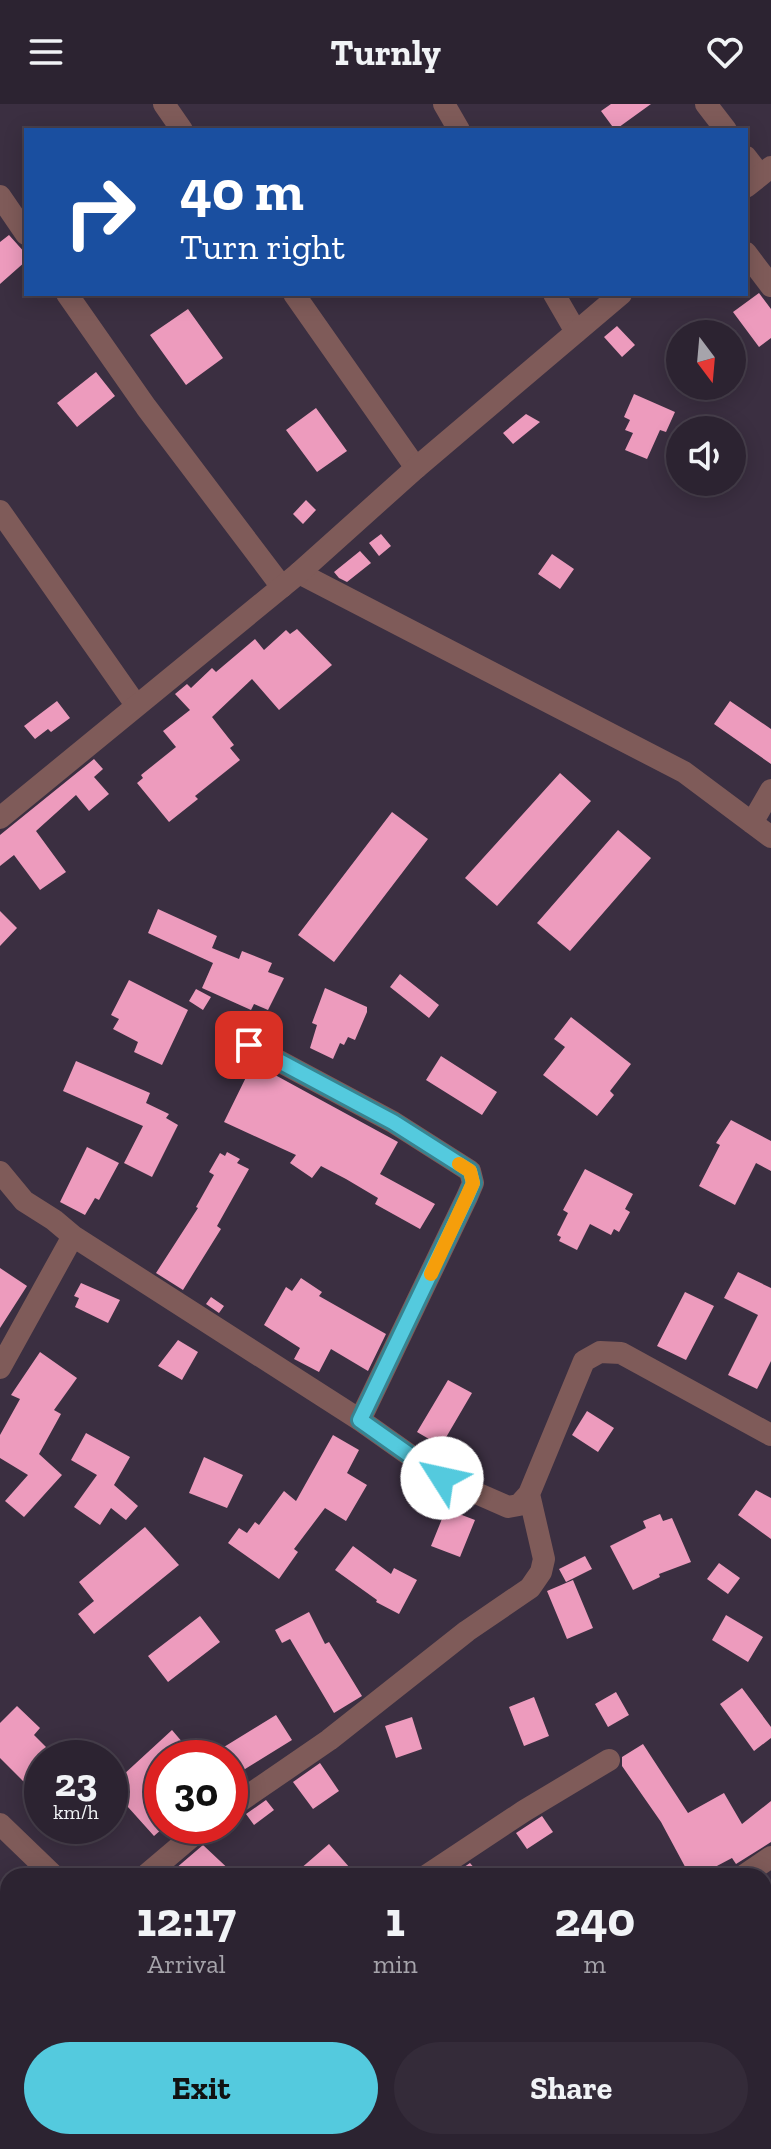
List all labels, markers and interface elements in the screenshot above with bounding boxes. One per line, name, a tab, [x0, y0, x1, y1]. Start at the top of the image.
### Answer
icon: menu	[24, 30, 68, 74]
icon: heart	[703, 30, 747, 74]
text: Turnly	[330, 31, 441, 74]
text: 40 m	[180, 157, 304, 224]
icon: right	[48, 160, 152, 264]
text: Turn right	[180, 225, 345, 268]
north arrow	[666, 320, 746, 400]
map controls	[666, 320, 746, 496]
button: sound	[666, 416, 746, 496]
pin	[215, 1011, 283, 1079]
icon: arrive	[227, 1023, 271, 1067]
position arrow	[400, 1436, 484, 1520]
speed limit sign: 30	[144, 1740, 248, 1844]
text: 23	[55, 1758, 97, 1806]
text: km/h	[53, 1800, 99, 1824]
text: 12:17	[137, 1891, 236, 1948]
text: 1	[386, 1891, 405, 1948]
text: 240	[554, 1891, 635, 1948]
text: Arrival	[147, 1948, 226, 1980]
text: min	[373, 1948, 418, 1980]
text: m	[584, 1948, 606, 1980]
button: Exit	[24, 2042, 378, 2134]
button: Share	[394, 2042, 748, 2134]

